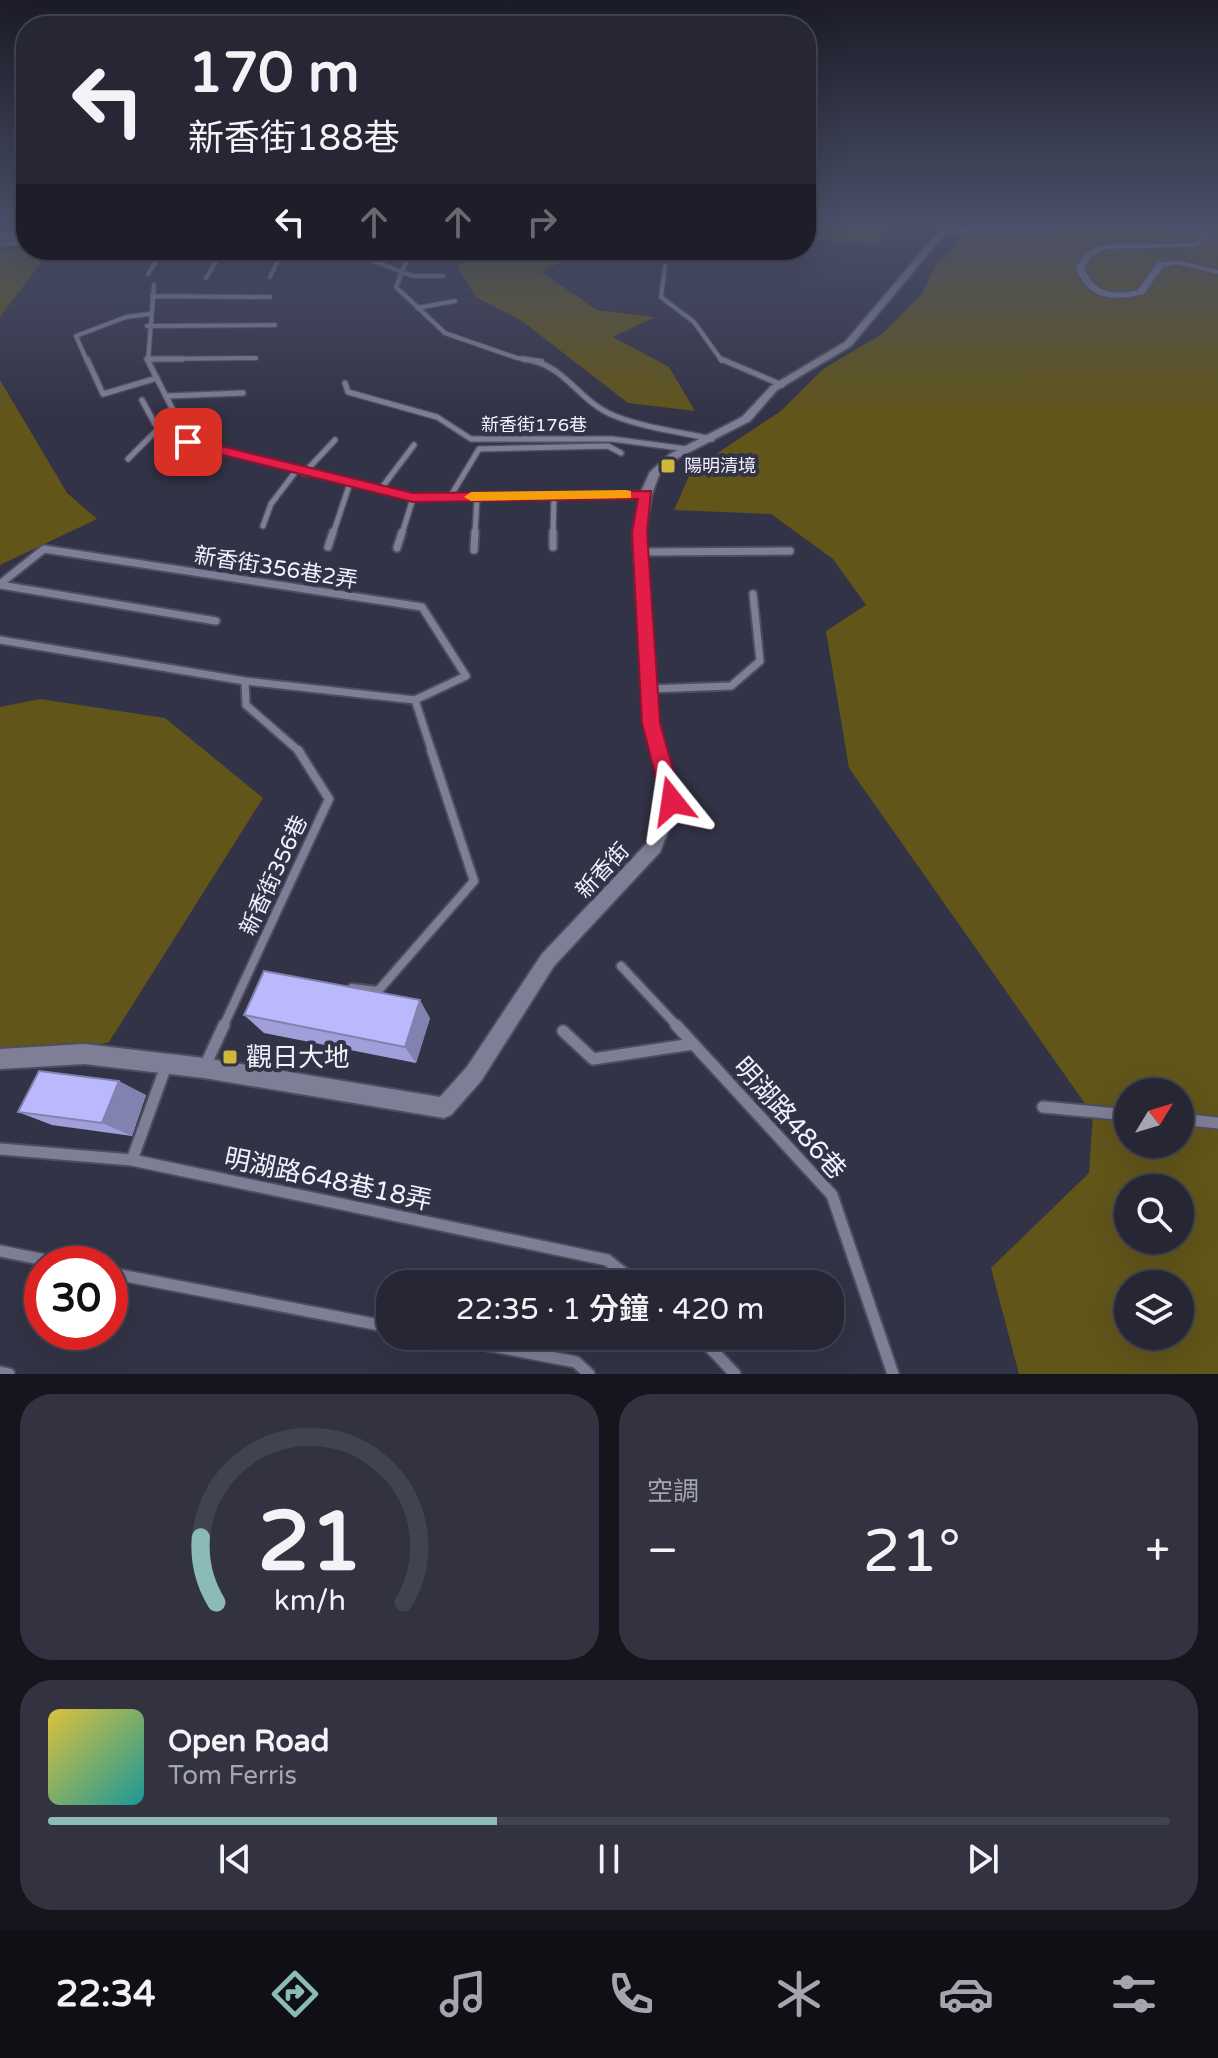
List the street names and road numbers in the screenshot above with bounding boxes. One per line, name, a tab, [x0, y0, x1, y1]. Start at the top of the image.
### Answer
street label: 新香街176巷	[481, 414, 587, 436]
street label: 新香街356巷2弄	[192, 542, 359, 594]
street label: 新香街356巷	[235, 811, 313, 940]
street label: 新香街	[571, 838, 635, 904]
street label: 明湖路486巷	[727, 1051, 852, 1186]
street label: 明湖路648巷18弄	[221, 1142, 435, 1217]

